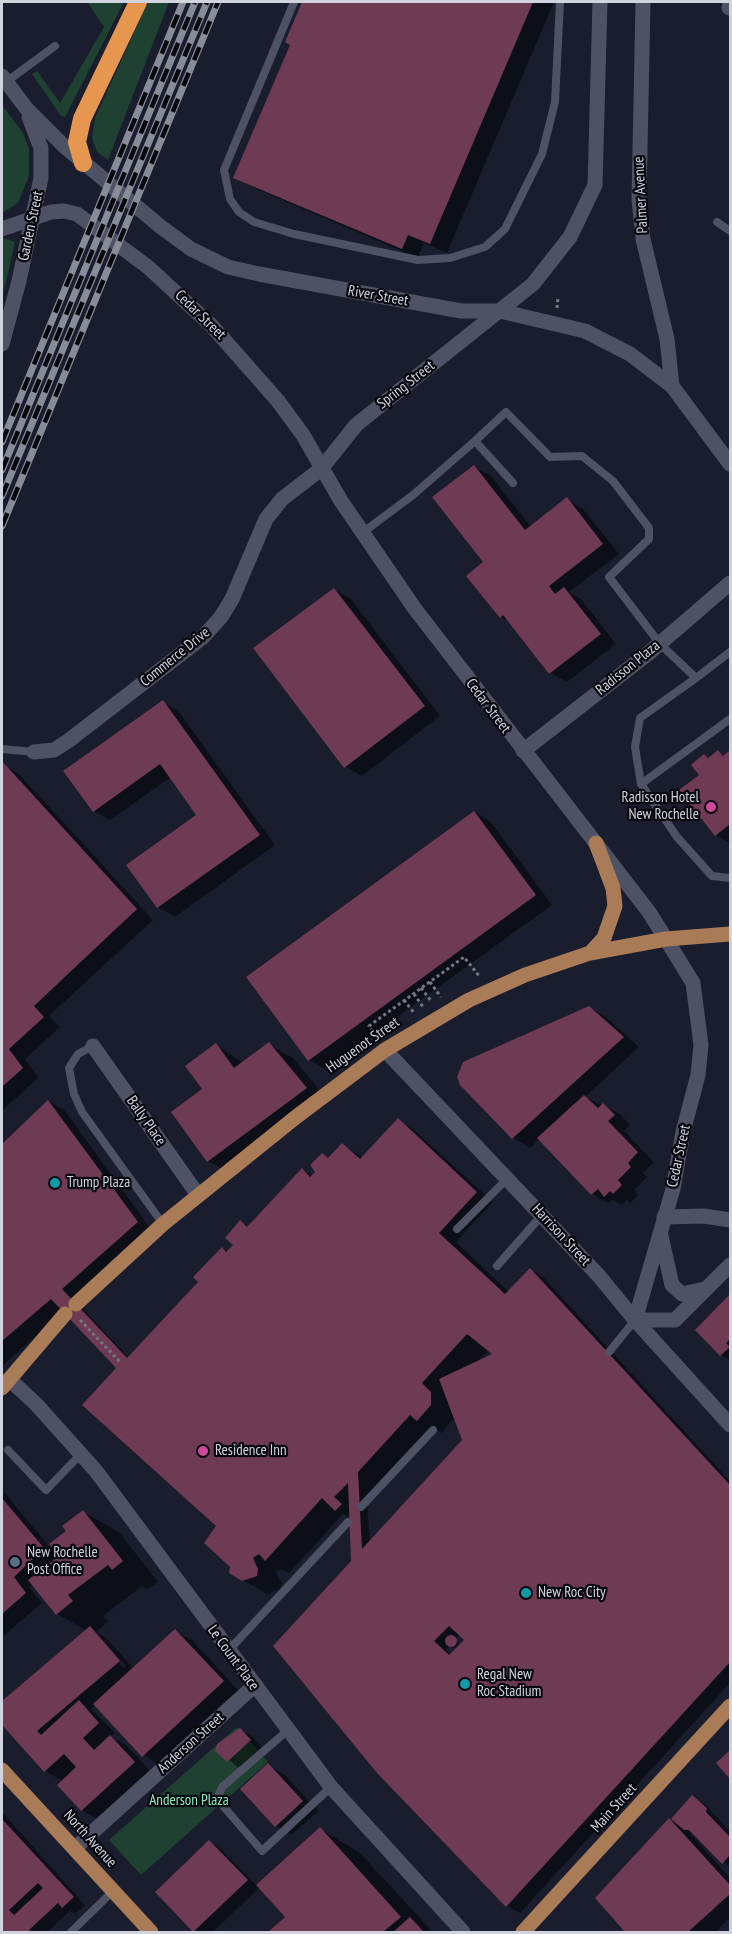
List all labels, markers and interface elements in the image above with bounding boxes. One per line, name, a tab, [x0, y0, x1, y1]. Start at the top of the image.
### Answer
street label: Palmer Avenue	[630, 156, 652, 234]
street label: Garden Street	[15, 189, 47, 263]
street label: River Street	[346, 282, 410, 310]
street label: Cedar Street	[171, 286, 229, 344]
street label: Spring Street	[374, 357, 438, 413]
street label: Commerce Drive	[137, 623, 213, 691]
street label: Radisson Plaza	[592, 637, 664, 699]
street label: Cedar Street	[462, 675, 514, 737]
place label: Radisson Hotel New Rochelle	[621, 789, 699, 824]
marker: Radisson Hotel New Rochelle	[704, 800, 718, 814]
street label: Huguenot Street	[323, 1013, 403, 1077]
street label: Bally Place	[122, 1093, 170, 1149]
street label: Cedar Street	[664, 1123, 694, 1189]
place label: Trump Plaza	[67, 1174, 130, 1192]
marker: Trump Plaza	[48, 1176, 62, 1190]
street label: Harrison Street	[528, 1200, 594, 1270]
place label: Residence Inn	[215, 1442, 287, 1460]
marker: Residence Inn	[196, 1444, 210, 1458]
place label: New Rochelle Post Office	[27, 1544, 98, 1579]
marker: New Rochelle Post Office	[8, 1555, 22, 1569]
place label: New Roc City	[538, 1584, 606, 1602]
marker: New Roc City	[519, 1586, 533, 1600]
street label: Le Count Place	[203, 1622, 263, 1694]
place label: Regal New Roc Stadium	[477, 1666, 541, 1701]
marker: Regal New Roc Stadium	[458, 1677, 472, 1691]
street label: Anderson Street	[154, 1709, 228, 1777]
street label: Main Street	[587, 1780, 641, 1836]
park label: Anderson Plaza	[149, 1792, 229, 1810]
street label: North Avenue	[60, 1807, 120, 1871]

